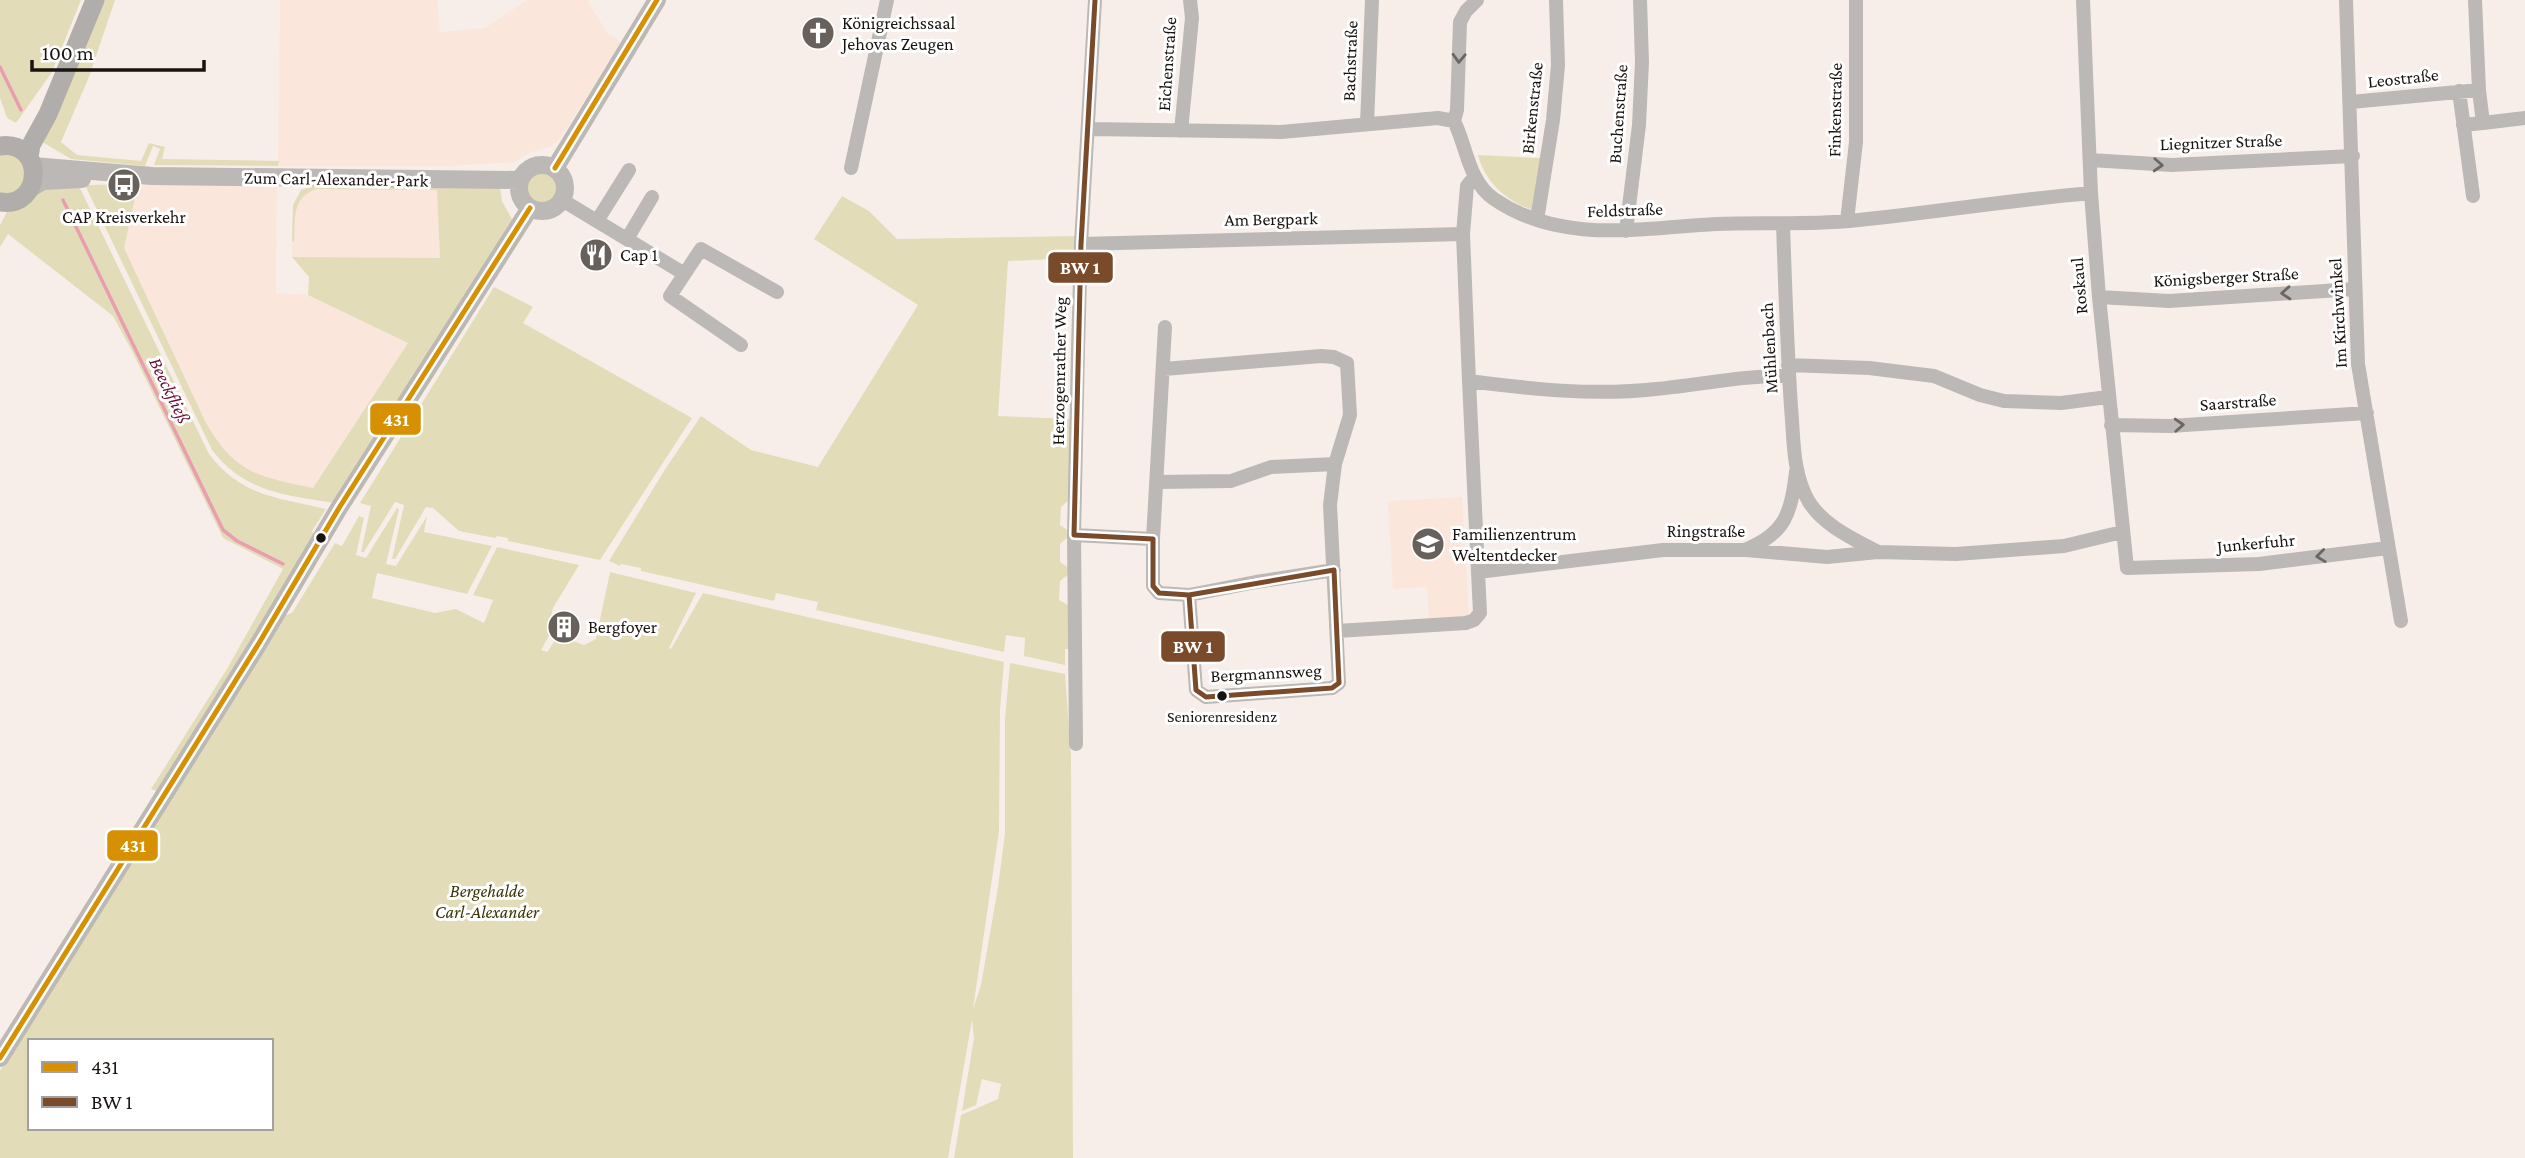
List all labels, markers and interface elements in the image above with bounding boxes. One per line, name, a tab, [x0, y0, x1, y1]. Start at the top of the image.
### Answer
place label: Königreichssaal Jehovas Zeugen	[840, 13, 956, 54]
church icon: Königreichssaal Jehovas Zeugen	[799, 14, 837, 52]
street label: Eichenstraße	[1154, 16, 1180, 112]
street label: Bachstraße	[1339, 20, 1361, 102]
scale bar	[32, 28, 203, 72]
text: 100 m	[42, 41, 94, 65]
one-way arrow	[1451, 53, 1467, 63]
street label: Birkenstraße	[1517, 61, 1547, 155]
street label: Finkenstraße	[1824, 62, 1846, 157]
street label: Buchenstraße	[1605, 64, 1631, 164]
street label: Leostraße	[2367, 64, 2440, 92]
street label: Liegnitzer Straße	[2159, 130, 2283, 154]
one-way arrow	[2153, 157, 2164, 172]
bus stop icon: CAP Kreisverkehr	[105, 166, 143, 204]
street label: Zum Carl-Alexander-Park	[244, 167, 429, 191]
street label: Feldstraße	[1587, 199, 1663, 221]
place label: CAP Kreisverkehr	[62, 207, 186, 227]
street label: Am Bergpark	[1224, 208, 1318, 230]
restaurant icon: Cap 1	[577, 236, 615, 274]
place label: Cap 1	[620, 245, 658, 265]
line badge: BW 1	[1047, 251, 1114, 284]
text: BW 1	[1060, 257, 1100, 278]
street label: Roskaul	[2067, 257, 2091, 315]
street label: Im Kirchwinkel	[2325, 257, 2351, 369]
street label: Königsberger Straße	[2153, 263, 2299, 291]
one-way arrow	[2281, 285, 2292, 300]
street label: Herzogenrather Weg	[1048, 296, 1070, 446]
street label: Mühlenbach	[1757, 302, 1781, 394]
water label: Beeckfließ	[145, 354, 195, 426]
street label: Saarstraße	[2199, 389, 2277, 415]
line badge: 431	[369, 402, 422, 436]
text: 431	[383, 409, 409, 430]
one-way arrow	[2174, 418, 2185, 433]
street label: Ringstraße	[1667, 521, 1745, 541]
place label: Familienzentrum Weltentdecker	[1452, 524, 1577, 565]
school or university icon: Familienzentrum Weltentdecker	[1409, 525, 1447, 563]
street label: Junkerfuhr	[2214, 530, 2296, 557]
unlabelled marker	[314, 531, 328, 545]
one-way arrow	[2315, 549, 2326, 564]
building icon: Bergfoyer	[545, 608, 583, 646]
place label: Bergfoyer	[588, 617, 658, 637]
line badge: BW 1	[1160, 630, 1226, 663]
text: BW 1	[1173, 636, 1213, 657]
street label: Bergmannsweg	[1210, 660, 1322, 686]
marker: Seniorenresidenz	[1215, 689, 1229, 703]
place label: Seniorenresidenz	[1167, 708, 1277, 725]
line badge: 431	[106, 829, 159, 862]
text: 431	[120, 835, 146, 856]
park label: Bergehalde Carl-Alexander	[435, 881, 540, 922]
legend	[28, 1039, 273, 1130]
text: 431	[91, 1055, 118, 1079]
text: BW 1	[91, 1090, 133, 1114]

